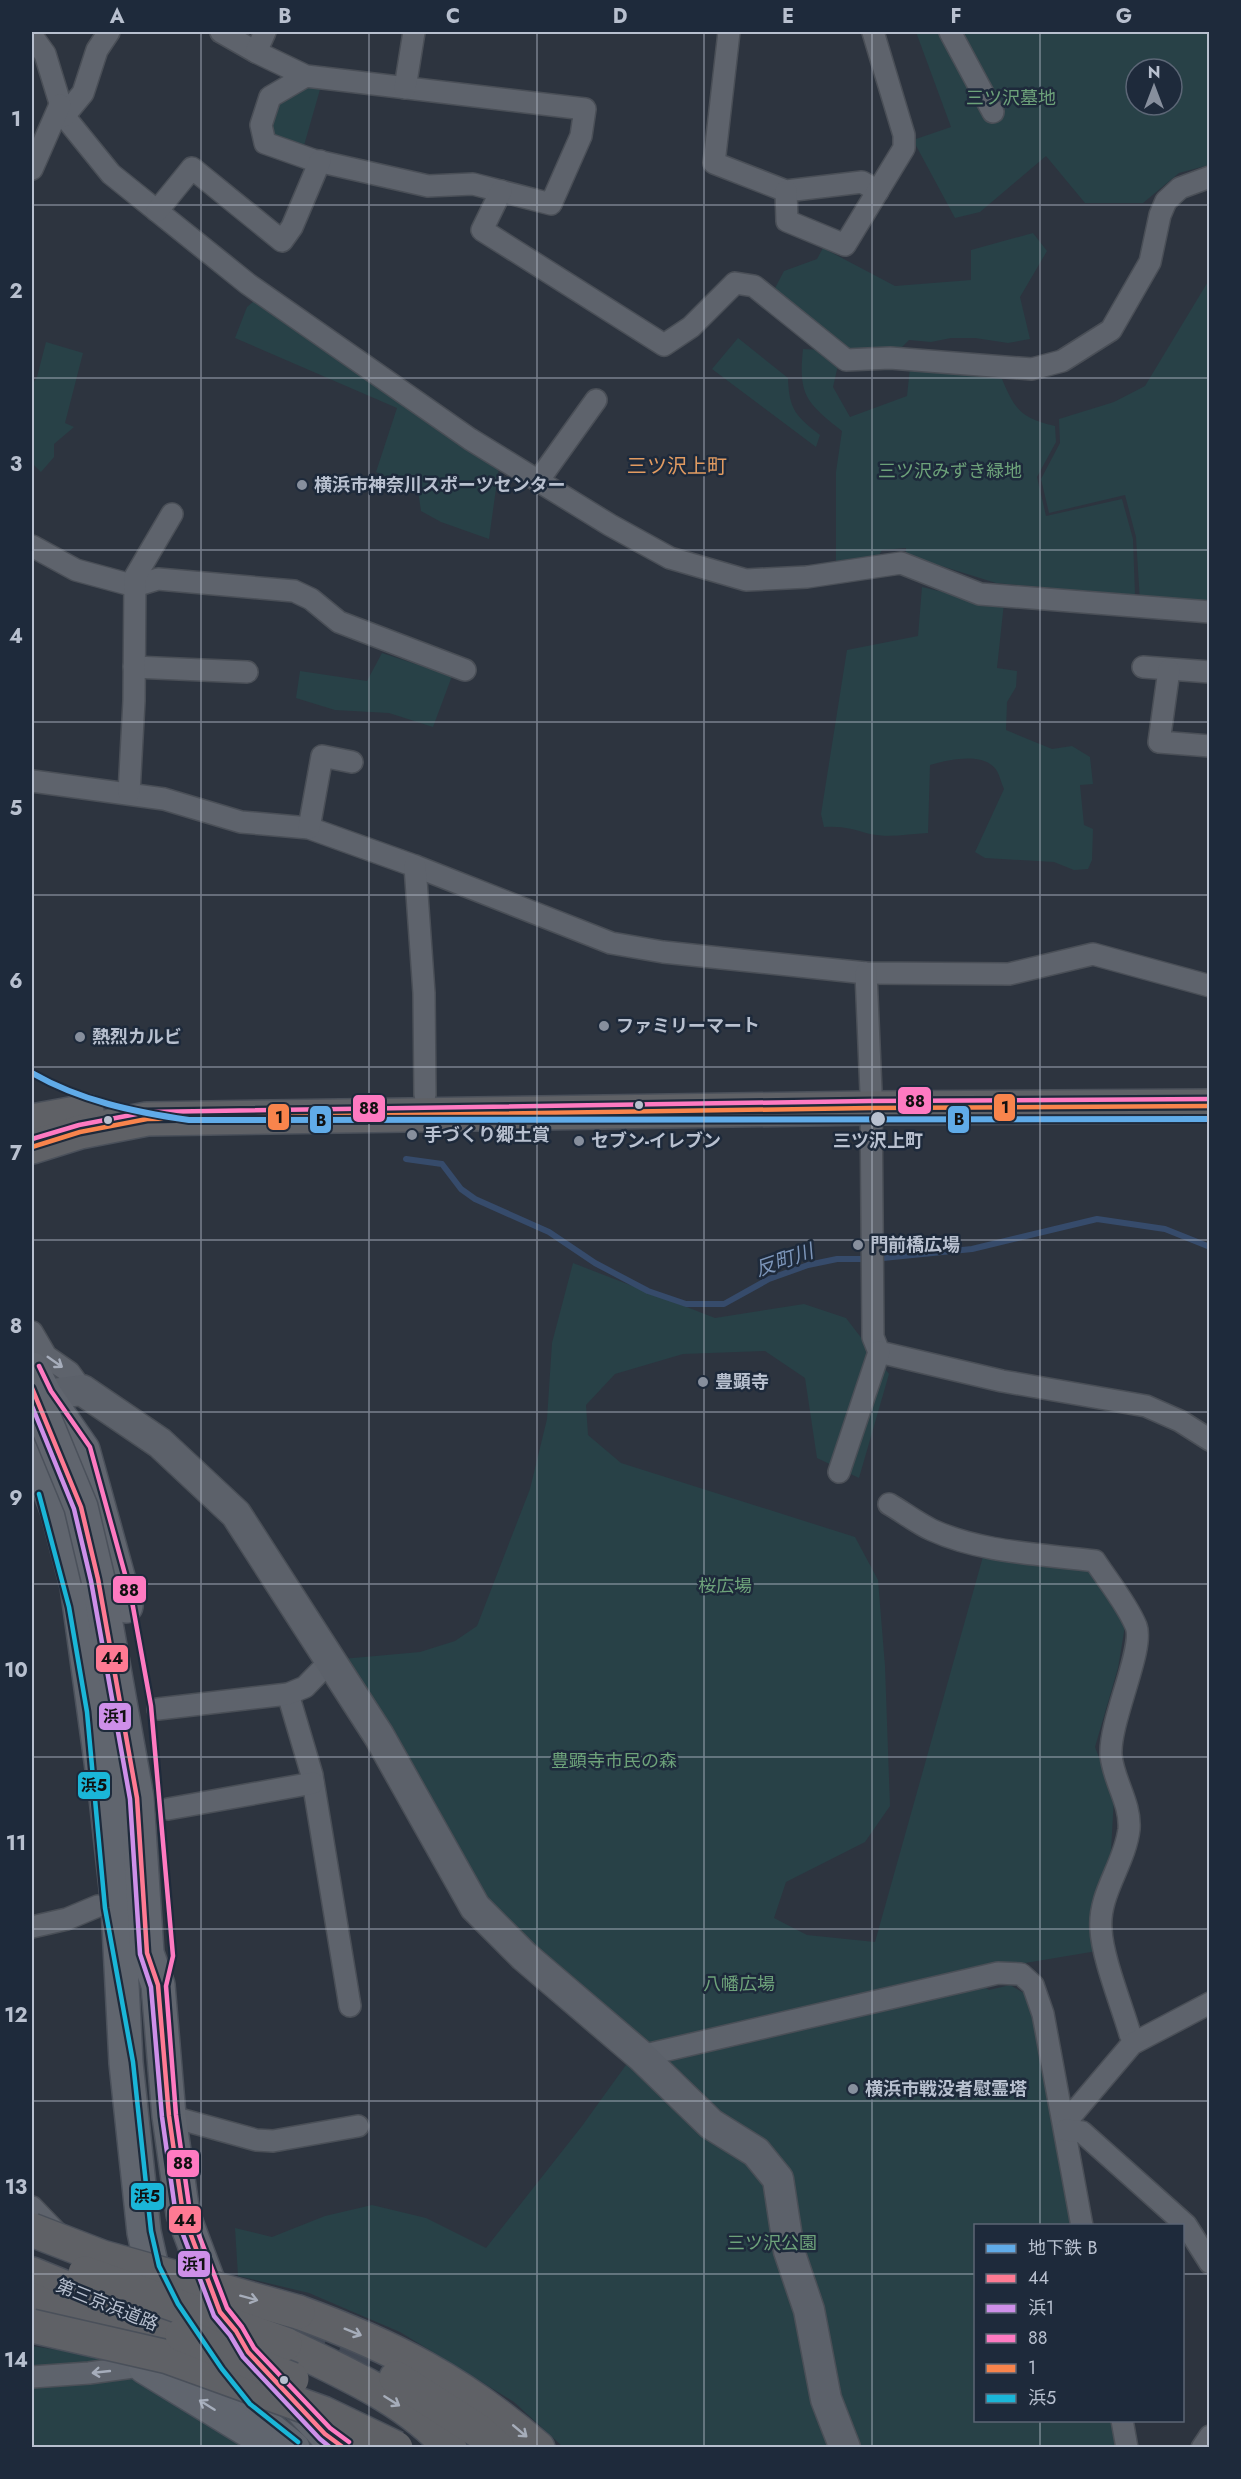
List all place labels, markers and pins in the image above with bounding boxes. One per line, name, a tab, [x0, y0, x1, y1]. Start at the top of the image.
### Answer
place label: 横浜市神奈川スポーツセンター	[314, 472, 566, 498]
marker: 横浜市神奈川スポーツセンター	[295, 478, 309, 492]
place label: ファミリーマート	[616, 1013, 760, 1039]
marker: ファミリーマート	[597, 1019, 611, 1033]
place label: 熱烈カルビ	[92, 1024, 182, 1050]
marker: 熱烈カルビ	[73, 1030, 87, 1044]
unlabelled marker	[633, 1099, 645, 1111]
marker: 三ツ沢上町	[869, 1110, 887, 1128]
unlabelled marker	[102, 1114, 114, 1126]
place label: 手づくり郷土賞	[424, 1122, 550, 1148]
marker: 手づくり郷土賞	[405, 1128, 419, 1142]
place label: セブン-イレブン	[591, 1128, 721, 1154]
place label: 三ツ沢上町	[833, 1128, 923, 1154]
marker: セブン-イレブン	[572, 1134, 586, 1148]
place label: 門前橋広場	[870, 1232, 960, 1258]
marker: 門前橋広場	[851, 1238, 865, 1252]
place label: 豊顕寺	[715, 1369, 769, 1395]
marker: 豊顕寺	[696, 1375, 710, 1389]
place label: 横浜市戦没者慰霊塔	[865, 2076, 1027, 2102]
marker: 横浜市戦没者慰霊塔	[846, 2082, 860, 2096]
unlabelled marker	[278, 2374, 290, 2386]

